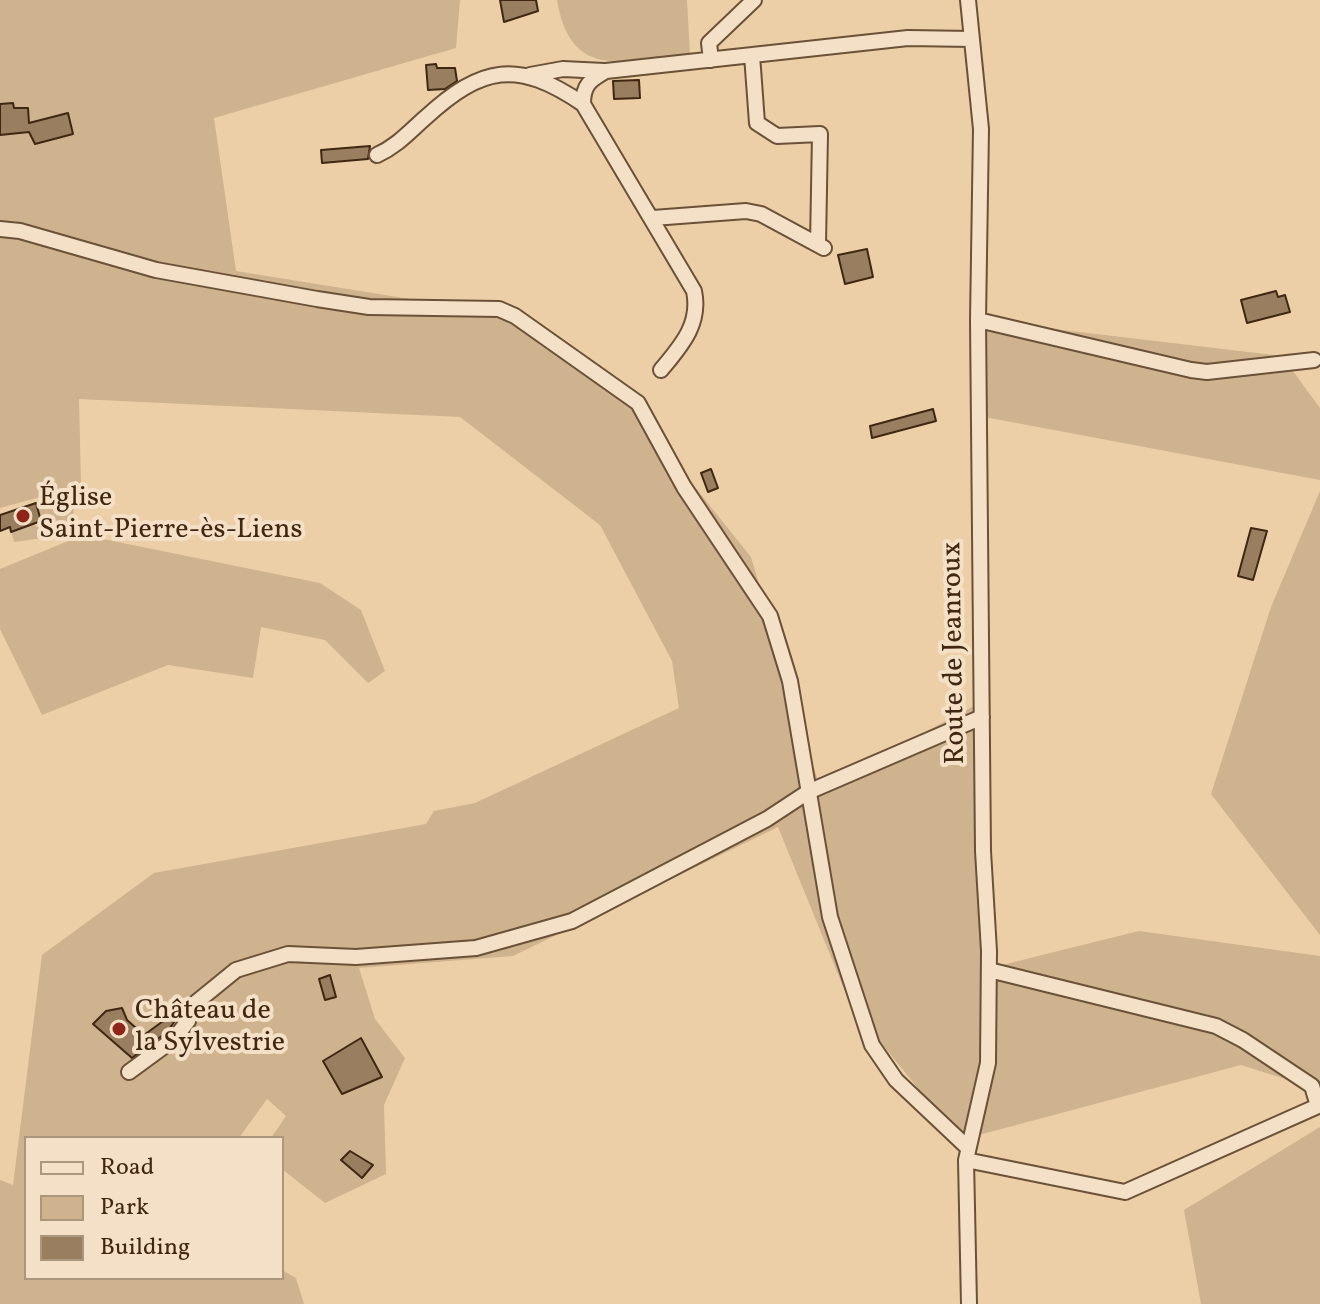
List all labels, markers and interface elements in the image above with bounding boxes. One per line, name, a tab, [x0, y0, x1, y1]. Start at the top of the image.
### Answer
place label: Église Saint-Pierre-ès-Liens	[39, 483, 302, 549]
marker: Église Saint-Pierre-ès-Liens	[14, 507, 32, 525]
street label: Route de Jeanroux	[937, 541, 975, 765]
place label: Château de la Sylvestrie	[135, 996, 285, 1062]
marker: Château de la Sylvestrie	[110, 1020, 128, 1038]
legend	[24, 1136, 284, 1280]
text: Road	[100, 1151, 154, 1185]
text: Park	[100, 1191, 149, 1225]
text: Building	[100, 1231, 190, 1265]

